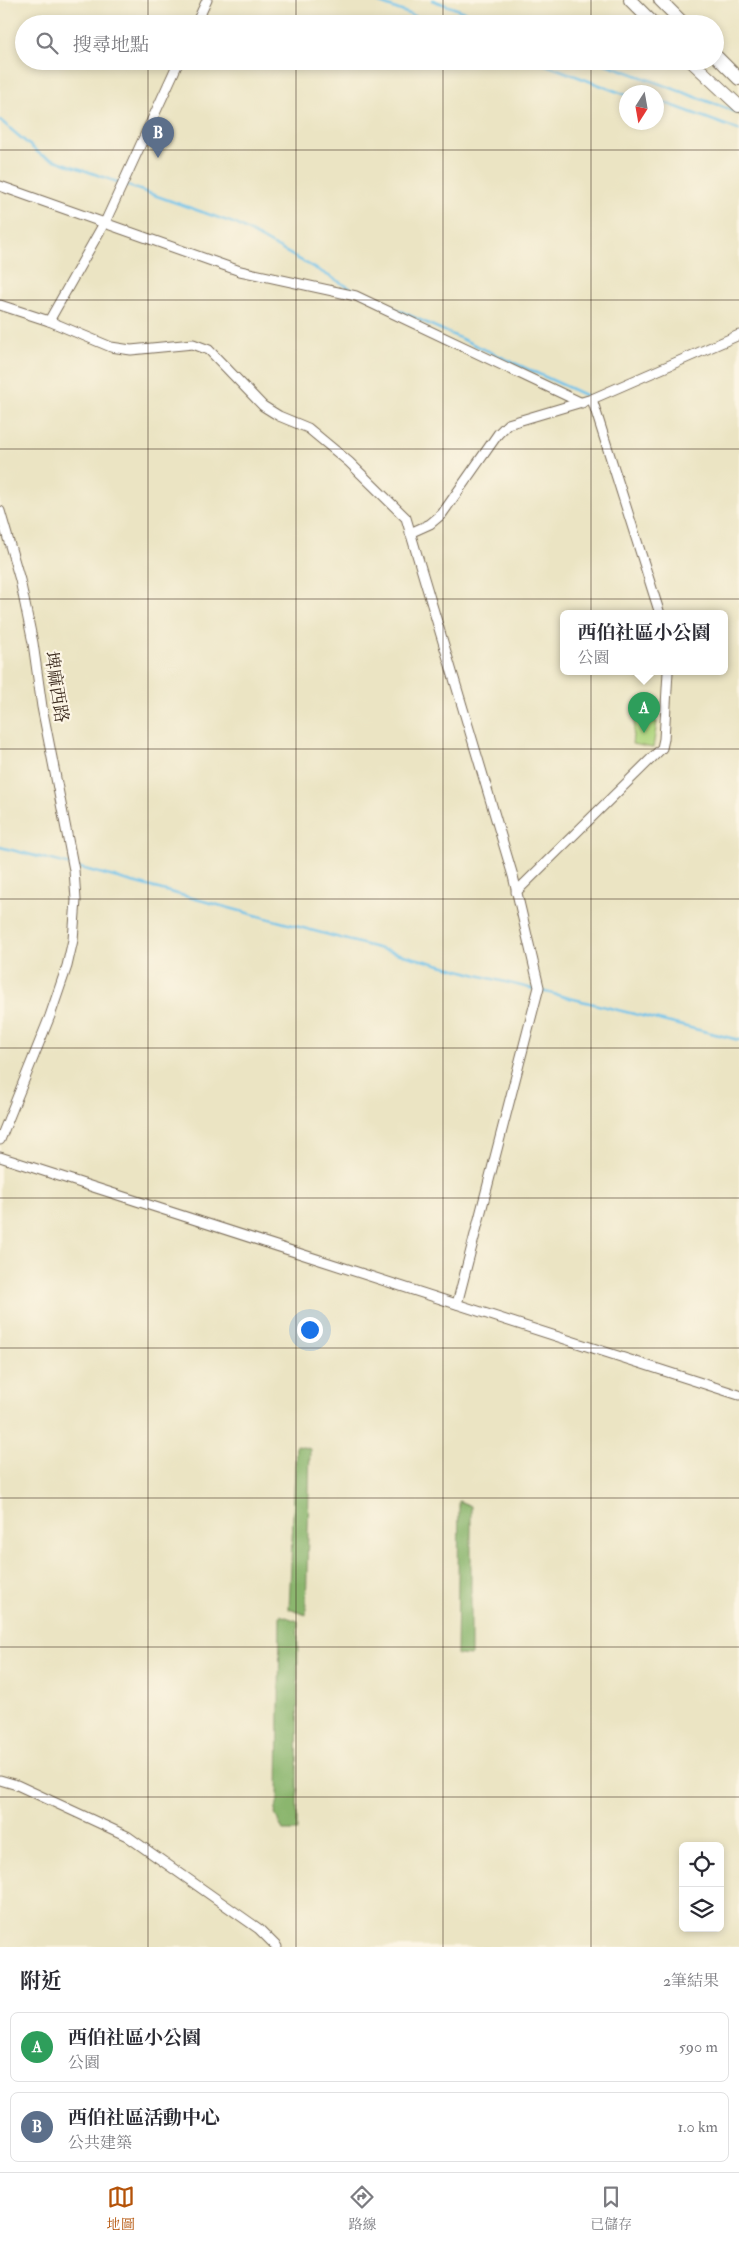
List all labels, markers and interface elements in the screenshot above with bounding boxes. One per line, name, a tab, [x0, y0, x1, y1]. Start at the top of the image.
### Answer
search box	[15, 15, 724, 70]
icon: search	[33, 29, 61, 57]
text: 搜尋地點	[73, 33, 149, 57]
north arrow	[619, 85, 664, 130]
pin: B	[142, 117, 174, 158]
popup	[560, 610, 728, 675]
text: 西伯社區小公園	[577, 621, 711, 645]
text: 公園	[577, 648, 610, 668]
street label: 埤麻西路	[39, 650, 73, 724]
pin: A	[628, 692, 660, 733]
your location	[297, 1317, 323, 1343]
map controls	[679, 1842, 724, 1932]
button: locate	[679, 1842, 724, 1887]
button: layers	[679, 1887, 724, 1932]
text: 附近	[20, 1968, 62, 1995]
text: 2筆結果	[663, 1971, 719, 1991]
text: 西伯社區小公園	[68, 2026, 201, 2050]
text: A	[32, 2037, 42, 2057]
text: 590 m	[679, 2037, 718, 2057]
text: 公園	[68, 2053, 100, 2073]
text: 西伯社區活動中心	[68, 2106, 220, 2130]
text: B	[32, 2117, 42, 2137]
text: 1.0 km	[678, 2117, 718, 2137]
text: 公共建築	[68, 2133, 132, 2153]
tab: 地圖	[107, 2183, 135, 2233]
tab: 路線	[348, 2183, 376, 2233]
tab: 已儲存	[590, 2183, 632, 2233]

